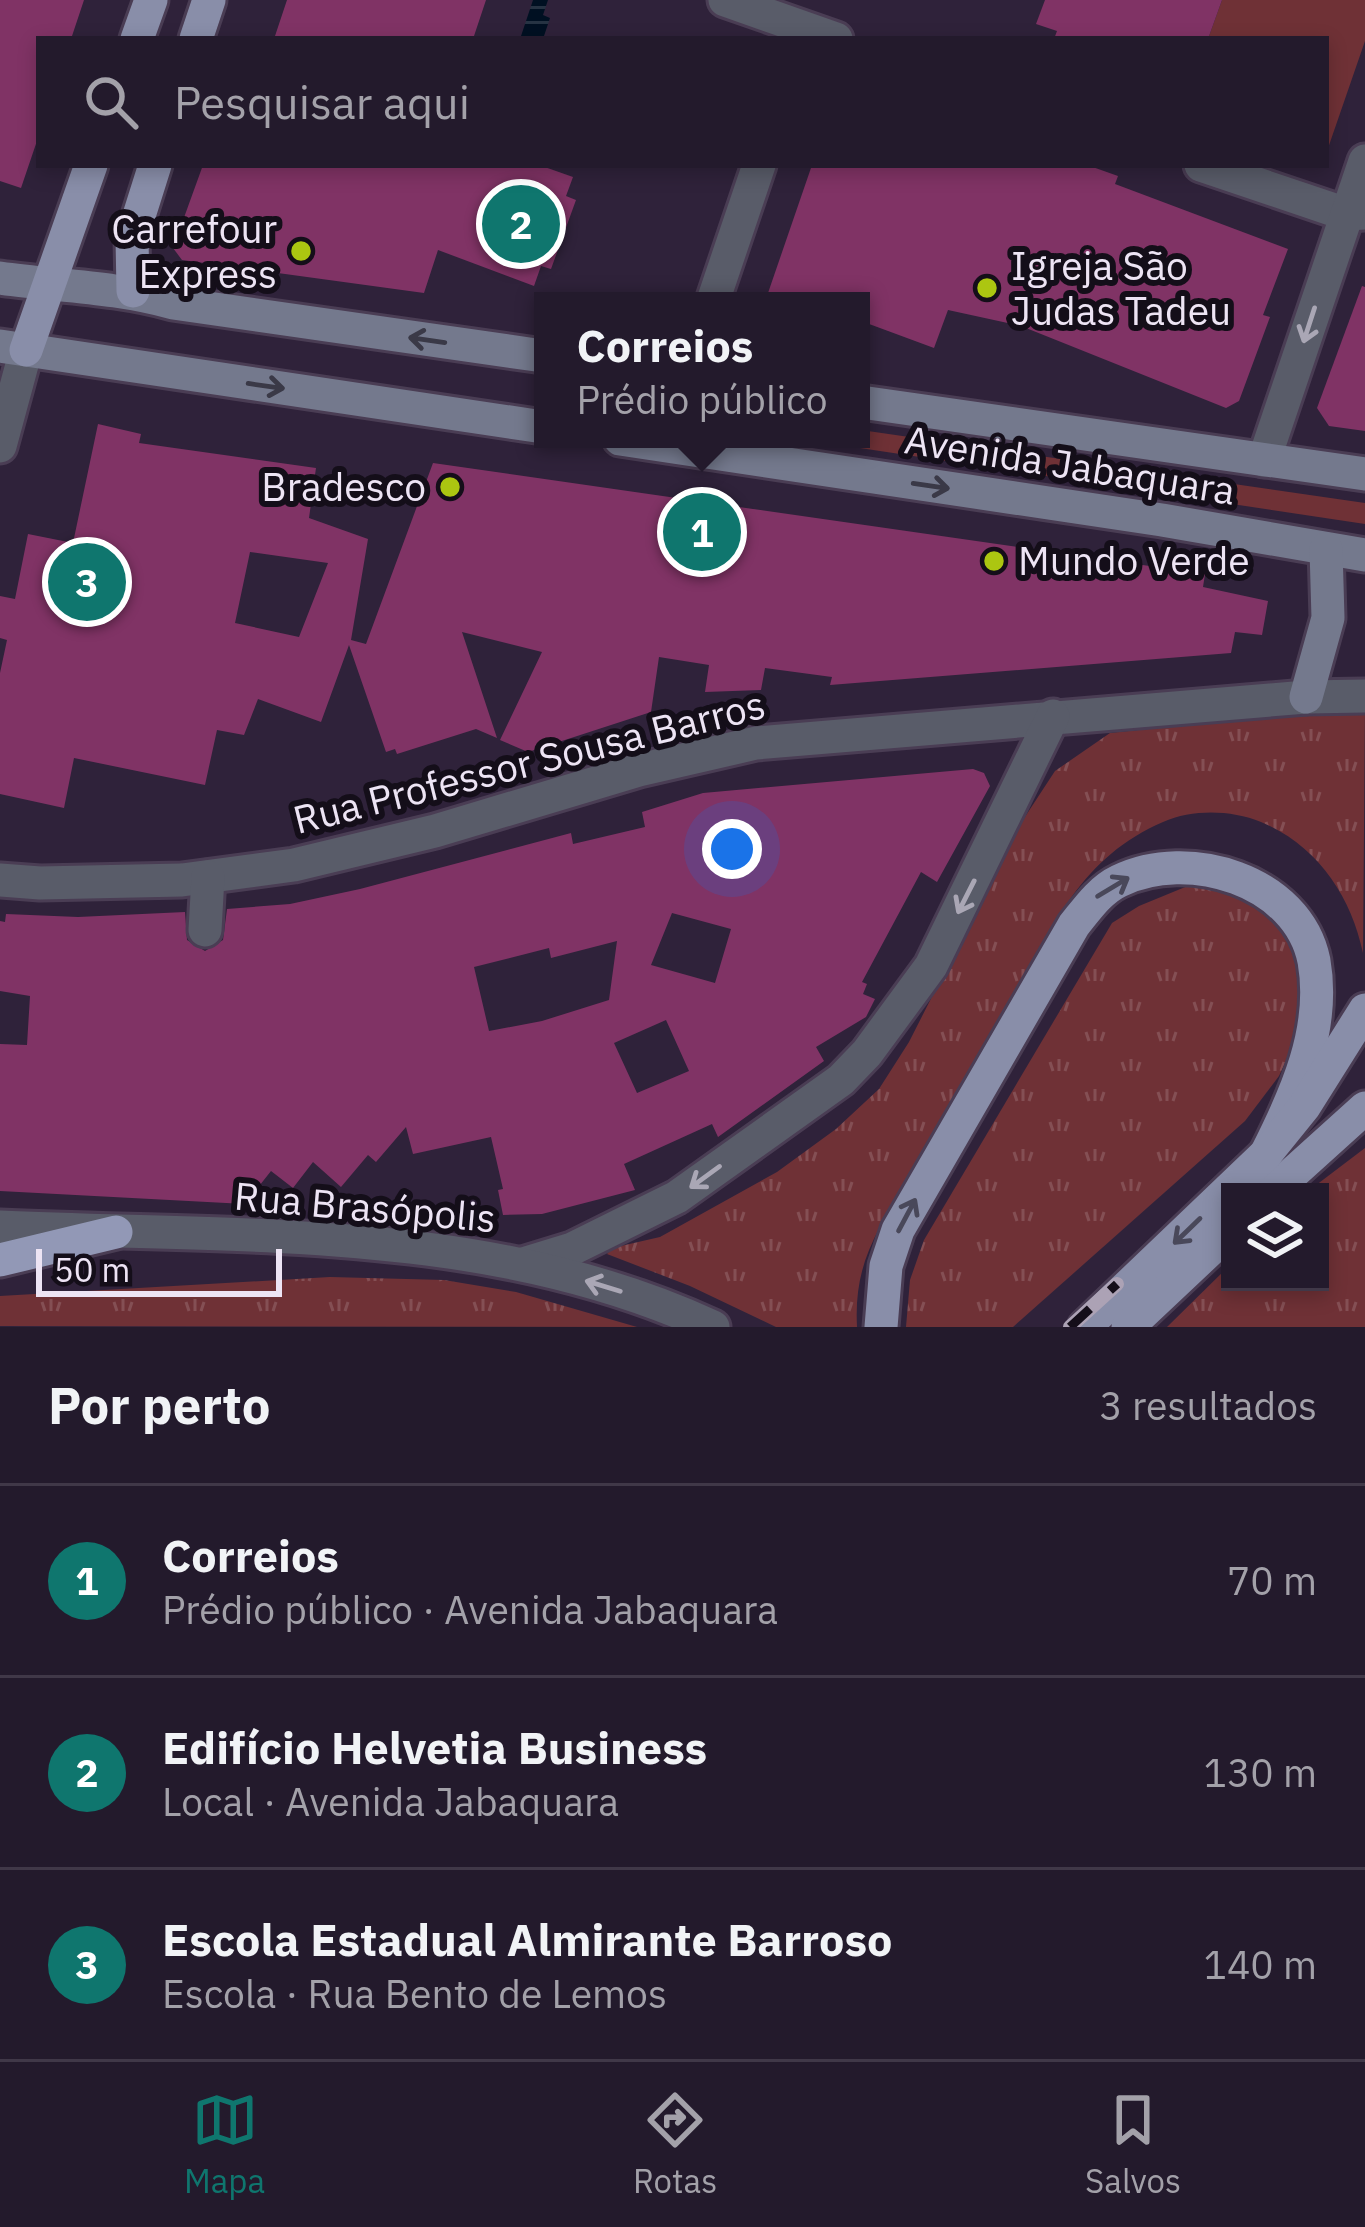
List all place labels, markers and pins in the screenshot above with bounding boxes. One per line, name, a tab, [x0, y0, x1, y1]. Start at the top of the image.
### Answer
pin: 2	[482, 179, 560, 269]
place label: Carrefour Express	[111, 203, 277, 299]
marker: Carrefour Express	[288, 238, 314, 264]
place label: Igreja São Judas Tadeu	[1011, 240, 1231, 336]
marker: Igreja São Judas Tadeu	[974, 275, 1000, 301]
place label: Bradesco	[261, 461, 426, 512]
marker: Bradesco	[437, 474, 463, 500]
pin: 1	[663, 487, 741, 577]
place label: Mundo Verde	[1018, 535, 1250, 586]
pin: 3	[48, 537, 126, 627]
marker: Mundo Verde	[981, 548, 1007, 574]

